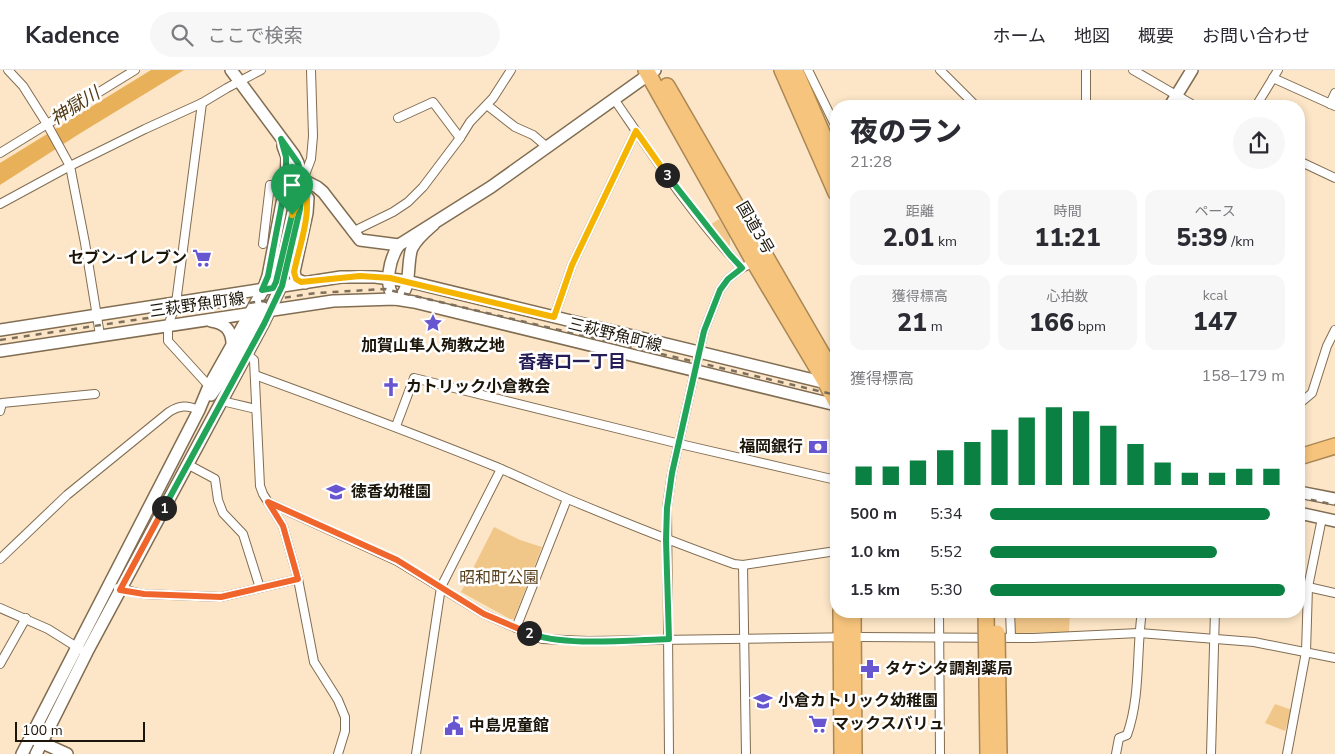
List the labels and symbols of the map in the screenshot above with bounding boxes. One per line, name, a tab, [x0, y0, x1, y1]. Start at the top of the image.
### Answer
water label: 神獄川	[46, 80, 106, 130]
pin: 3	[654, 162, 680, 188]
pin	[271, 164, 313, 215]
street label: 国道3号	[731, 198, 779, 258]
place label: セブン-イレブン	[68, 247, 187, 269]
supermarket icon: セブン-イレブン	[191, 247, 213, 269]
street label: 三萩野魚町線	[148, 287, 246, 323]
place icon: 加賀山隼人殉教之地	[422, 312, 444, 334]
street label: 三萩野魚町線	[566, 313, 664, 357]
place label: 加賀山隼人殉教之地	[361, 335, 505, 357]
district label: 香春口一丁目	[518, 350, 626, 374]
church icon: カトリック小倉教会	[380, 376, 402, 398]
place label: カトリック小倉教会	[406, 376, 550, 398]
place label: 福岡銀行	[739, 436, 803, 458]
bank icon: 福岡銀行	[807, 436, 829, 458]
school or university icon: 徳香幼稚園	[325, 481, 347, 503]
place label: 徳香幼稚園	[351, 481, 431, 503]
pin: 1	[152, 496, 176, 520]
park label: 昭和町公園	[459, 567, 539, 589]
pin: 2	[516, 620, 542, 646]
pharmacy icon: タケシタ調剤薬局	[859, 658, 881, 680]
place label: タケシタ調剤薬局	[885, 658, 1013, 680]
school or university icon: 小倉カトリック幼稚園	[752, 690, 774, 712]
place label: 小倉カトリック幼稚園	[778, 690, 938, 712]
supermarket icon: マックスバリュ	[807, 713, 829, 735]
place label: マックスバリュ	[833, 713, 945, 735]
public building icon: 中島児童館	[443, 715, 465, 737]
place label: 中島児童館	[469, 715, 549, 737]
scale bar	[15, 719, 145, 742]

